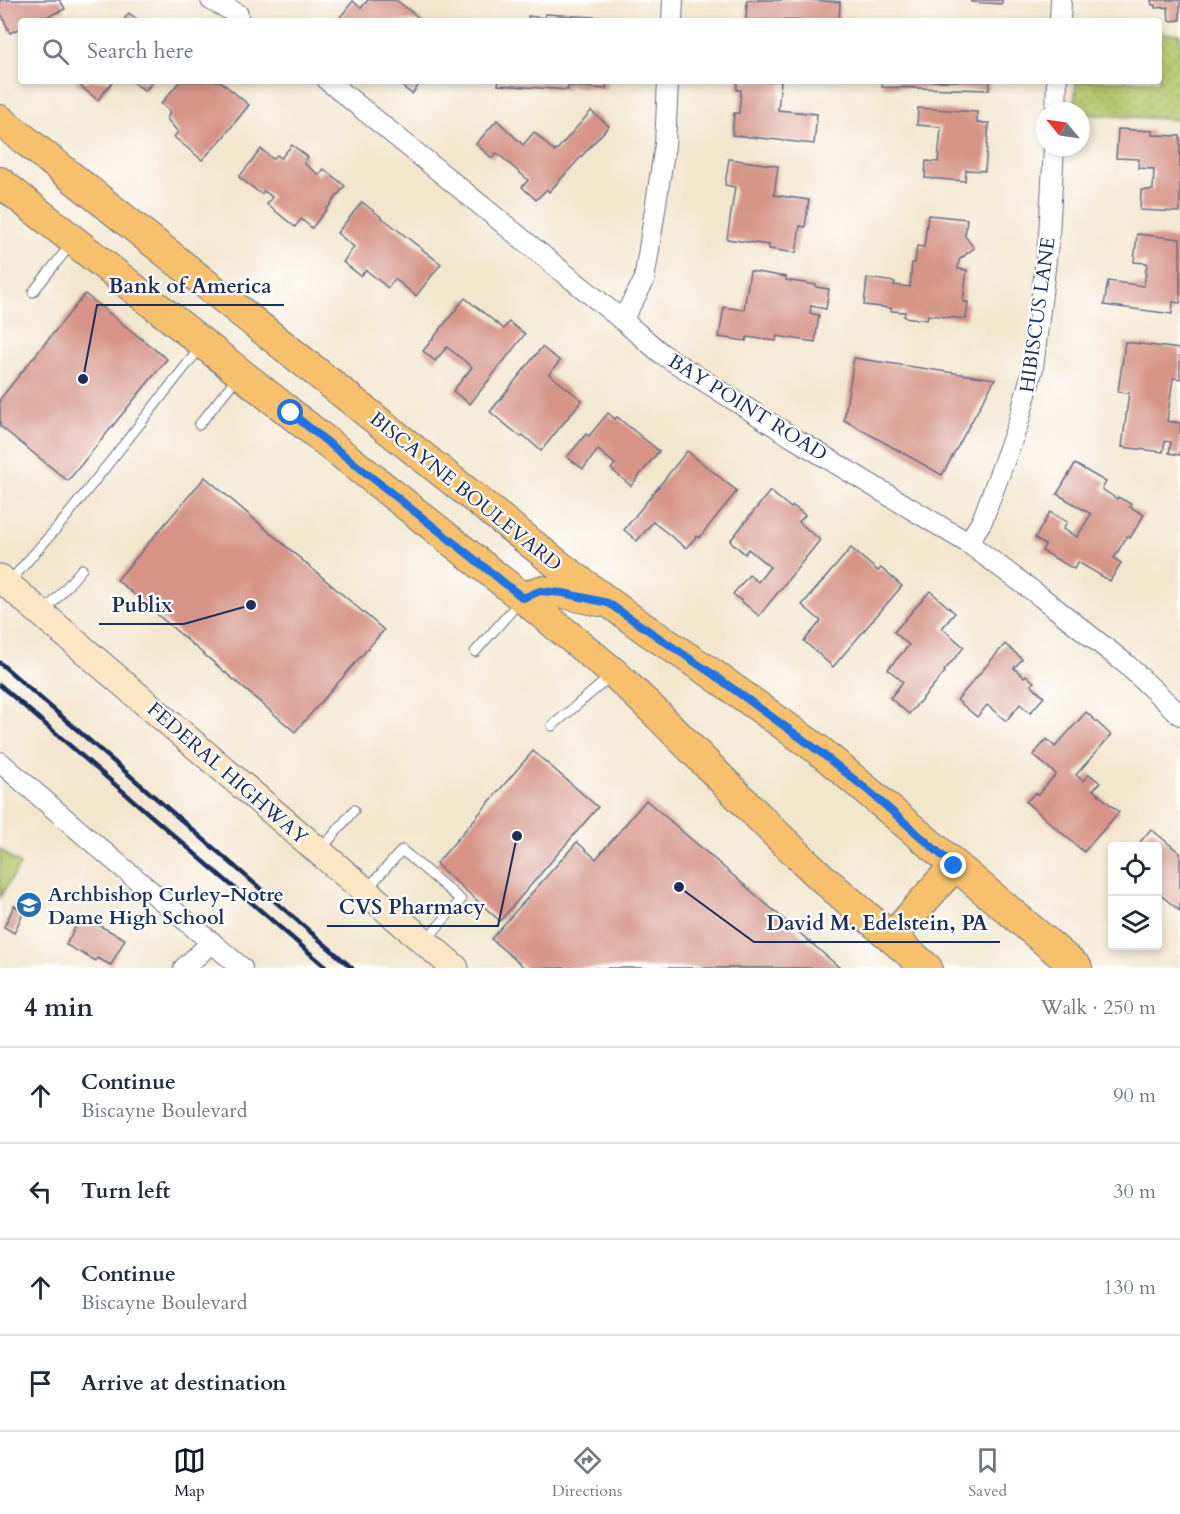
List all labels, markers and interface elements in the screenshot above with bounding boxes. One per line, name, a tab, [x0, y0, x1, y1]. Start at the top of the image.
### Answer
search box	[18, 18, 1162, 84]
icon: search	[39, 35, 72, 68]
text: Search here	[87, 36, 194, 66]
north arrow	[1036, 102, 1090, 156]
street label: HIBISCUS LANE	[1013, 236, 1062, 395]
callout: Bank of America	[97, 266, 284, 305]
text: Bank of America	[108, 272, 272, 301]
street label: BAY POINT ROAD	[663, 348, 832, 467]
route start	[277, 399, 303, 425]
street label: BISCAYNE BOULEVARD	[364, 405, 568, 578]
callout: Publix	[99, 585, 184, 624]
text: Publix	[111, 591, 173, 620]
street label: FEDERAL HIGHWAY	[141, 696, 314, 851]
map controls	[1108, 842, 1162, 950]
button: locate	[1108, 842, 1162, 896]
route end	[940, 852, 966, 878]
place label: Archbishop Curley-Notre Dame High School	[48, 881, 284, 931]
callout: CVS Pharmacy	[327, 887, 498, 926]
school or university icon: Archbishop Curley-Notre Dame High School	[14, 890, 44, 920]
text: CVS Pharmacy	[339, 893, 485, 922]
button: layers	[1108, 896, 1162, 950]
callout: David M. Edelstein, PA	[754, 903, 1000, 942]
text: David M. Edelstein, PA	[766, 909, 988, 938]
text: 4 min	[24, 990, 93, 1025]
text: Walk · 250 m	[1041, 994, 1156, 1021]
text: Continue	[81, 1067, 176, 1097]
icon: ahead	[24, 1079, 57, 1112]
text: 90 m	[1113, 1082, 1156, 1109]
text: Biscayne Boulevard	[81, 1097, 247, 1124]
icon: left	[24, 1175, 57, 1208]
text: Turn left	[81, 1176, 170, 1206]
text: 30 m	[1113, 1178, 1156, 1205]
text: Continue	[81, 1259, 176, 1289]
icon: ahead	[24, 1271, 57, 1304]
text: 130 m	[1103, 1274, 1156, 1301]
text: Biscayne Boulevard	[81, 1289, 247, 1316]
icon: arrive	[24, 1367, 57, 1400]
text: Arrive at destination	[81, 1368, 286, 1398]
tab: Map	[173, 1444, 206, 1502]
tab: Directions	[552, 1444, 622, 1502]
tab: Saved	[968, 1444, 1007, 1502]

